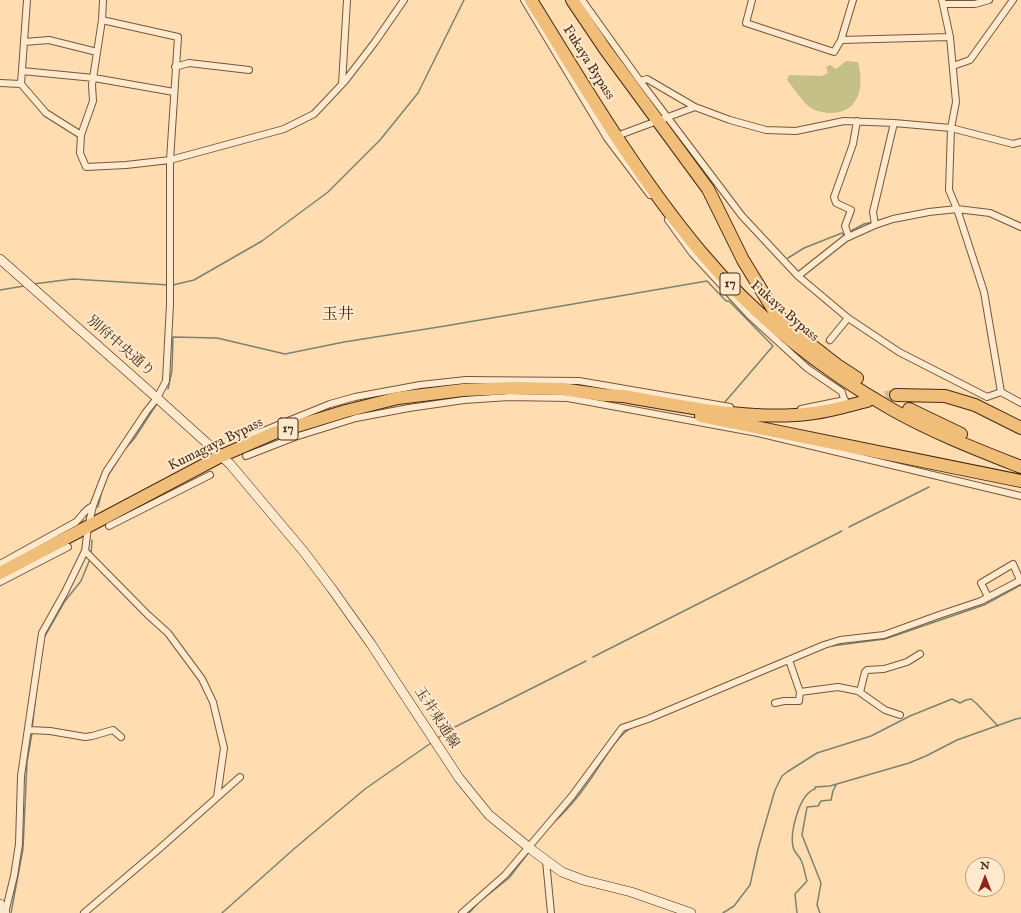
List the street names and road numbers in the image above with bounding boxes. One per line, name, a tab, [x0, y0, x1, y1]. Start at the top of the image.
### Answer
street label: Fukaya Bypass	[558, 23, 618, 103]
road number: 17	[720, 273, 740, 295]
street label: Fukaya Bypass	[746, 278, 822, 346]
street label: 別府中央通り	[83, 313, 157, 381]
street label: Kumagaya Bypass	[166, 415, 266, 475]
road number: 17	[278, 418, 298, 440]
street label: 玉井東通線	[410, 684, 462, 752]

